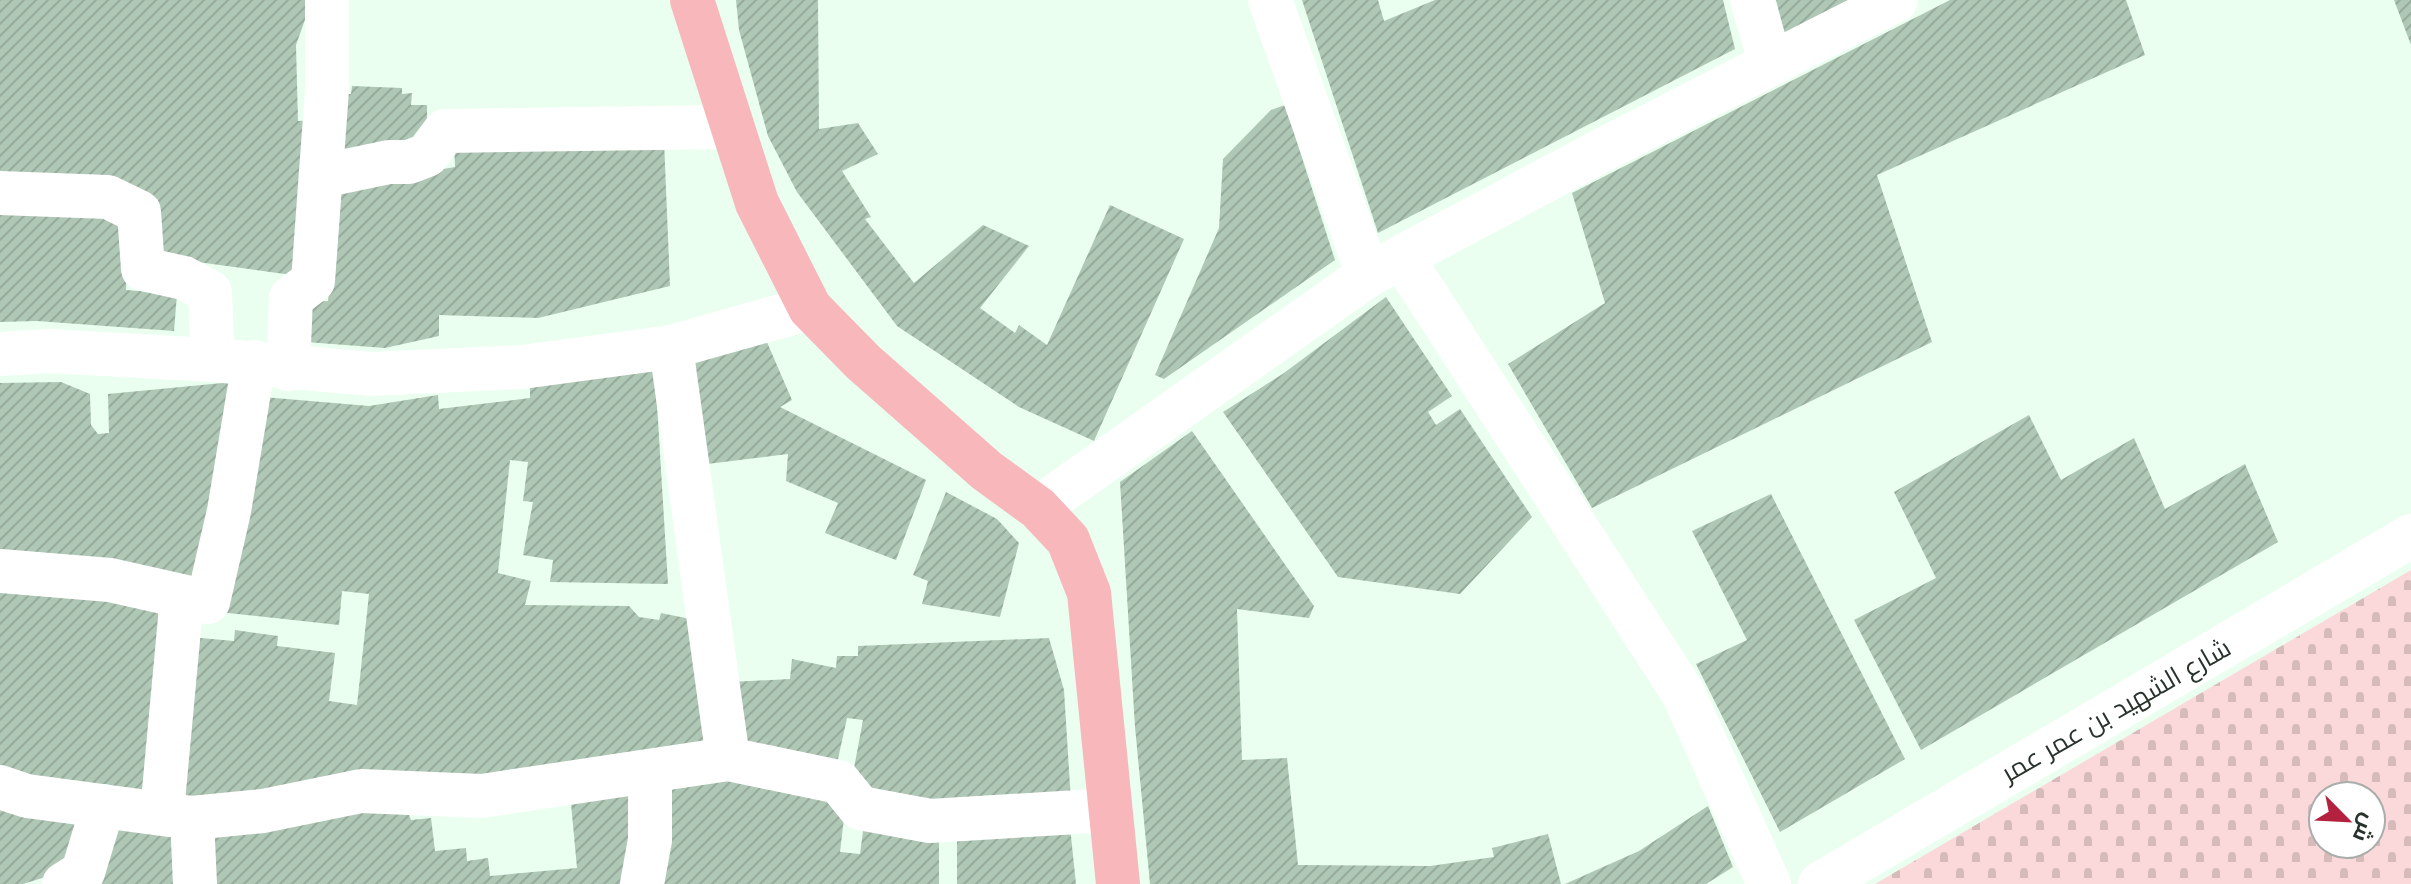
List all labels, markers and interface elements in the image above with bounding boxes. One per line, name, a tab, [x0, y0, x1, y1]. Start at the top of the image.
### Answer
street label: شارع الشهيد بن عمر عمر	[1993, 630, 2237, 791]
north arrow	[2307, 780, 2387, 860]
text: ش	[2347, 810, 2384, 847]

